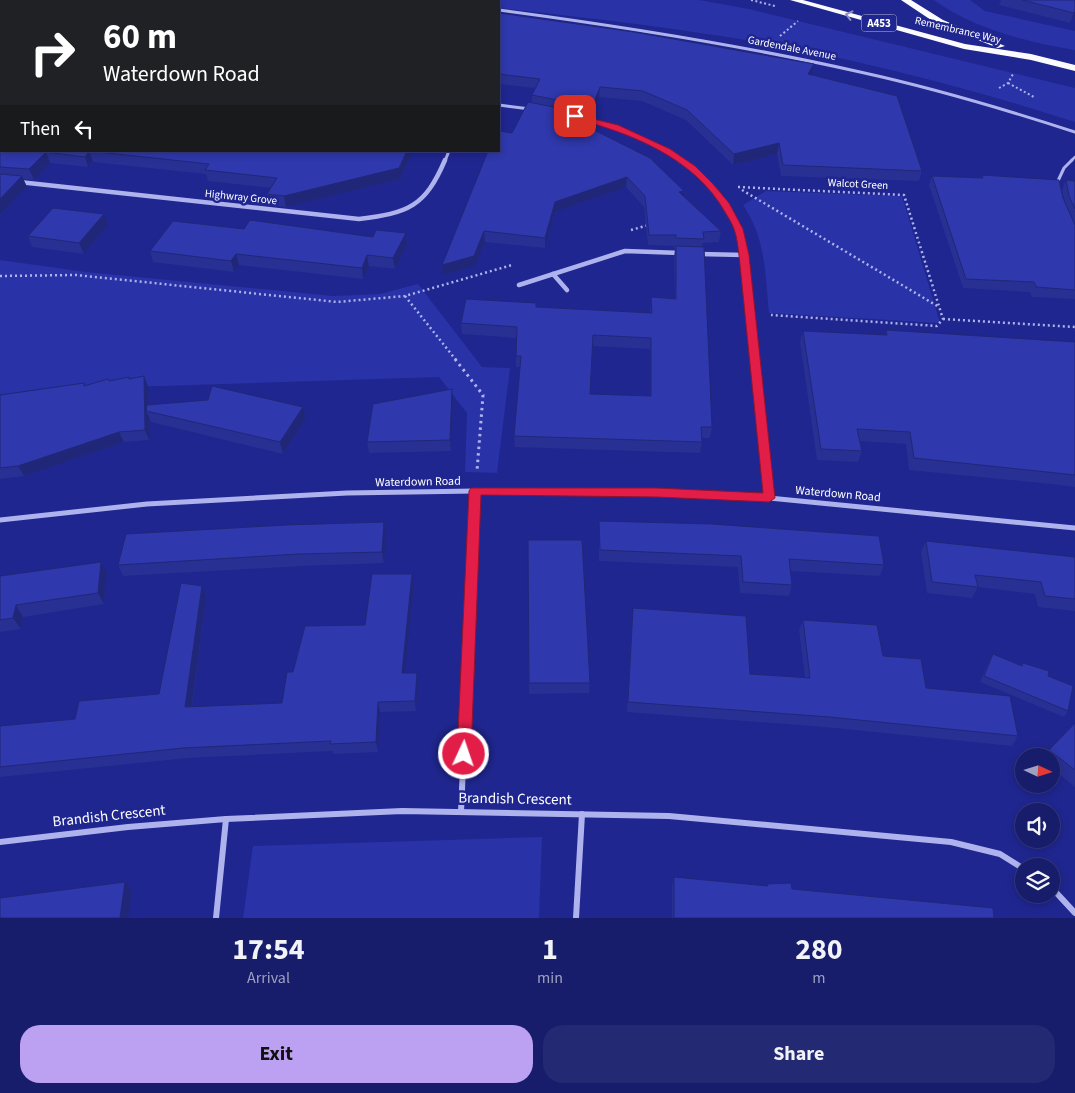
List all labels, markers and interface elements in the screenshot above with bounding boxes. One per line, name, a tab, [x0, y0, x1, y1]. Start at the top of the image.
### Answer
one-way arrow	[845, 11, 853, 21]
text: 60 m	[103, 12, 177, 62]
street label: Remembrance Way	[913, 13, 1003, 47]
road number: A453	[862, 14, 896, 32]
icon: right	[20, 20, 85, 85]
street label: Gardendale Avenue	[747, 32, 838, 64]
text: Waterdown Road	[103, 58, 260, 90]
pin	[554, 95, 596, 137]
icon: arrive	[561, 102, 589, 130]
icon: left	[70, 115, 98, 143]
text: Then	[20, 116, 60, 143]
street label: Walcot Green	[827, 175, 889, 193]
street label: Highwray Grove	[204, 186, 278, 208]
street label: Waterdown Road	[375, 473, 461, 491]
street label: Waterdown Road	[795, 482, 881, 506]
position arrow	[437, 727, 489, 779]
north arrow	[1015, 748, 1060, 792]
map controls	[1015, 748, 1060, 903]
street label: Brandish Crescent	[458, 788, 572, 810]
street label: Brandish Crescent	[51, 800, 167, 832]
button: sound	[1015, 803, 1060, 848]
button: layers	[1015, 858, 1060, 903]
text: 17:54	[232, 928, 305, 971]
text: 1	[542, 928, 558, 971]
text: 280	[795, 928, 843, 971]
text: Arrival	[247, 967, 290, 989]
text: min	[537, 967, 563, 989]
text: m	[812, 967, 826, 989]
button: Exit	[20, 1025, 533, 1083]
button: Share	[543, 1025, 1055, 1083]

